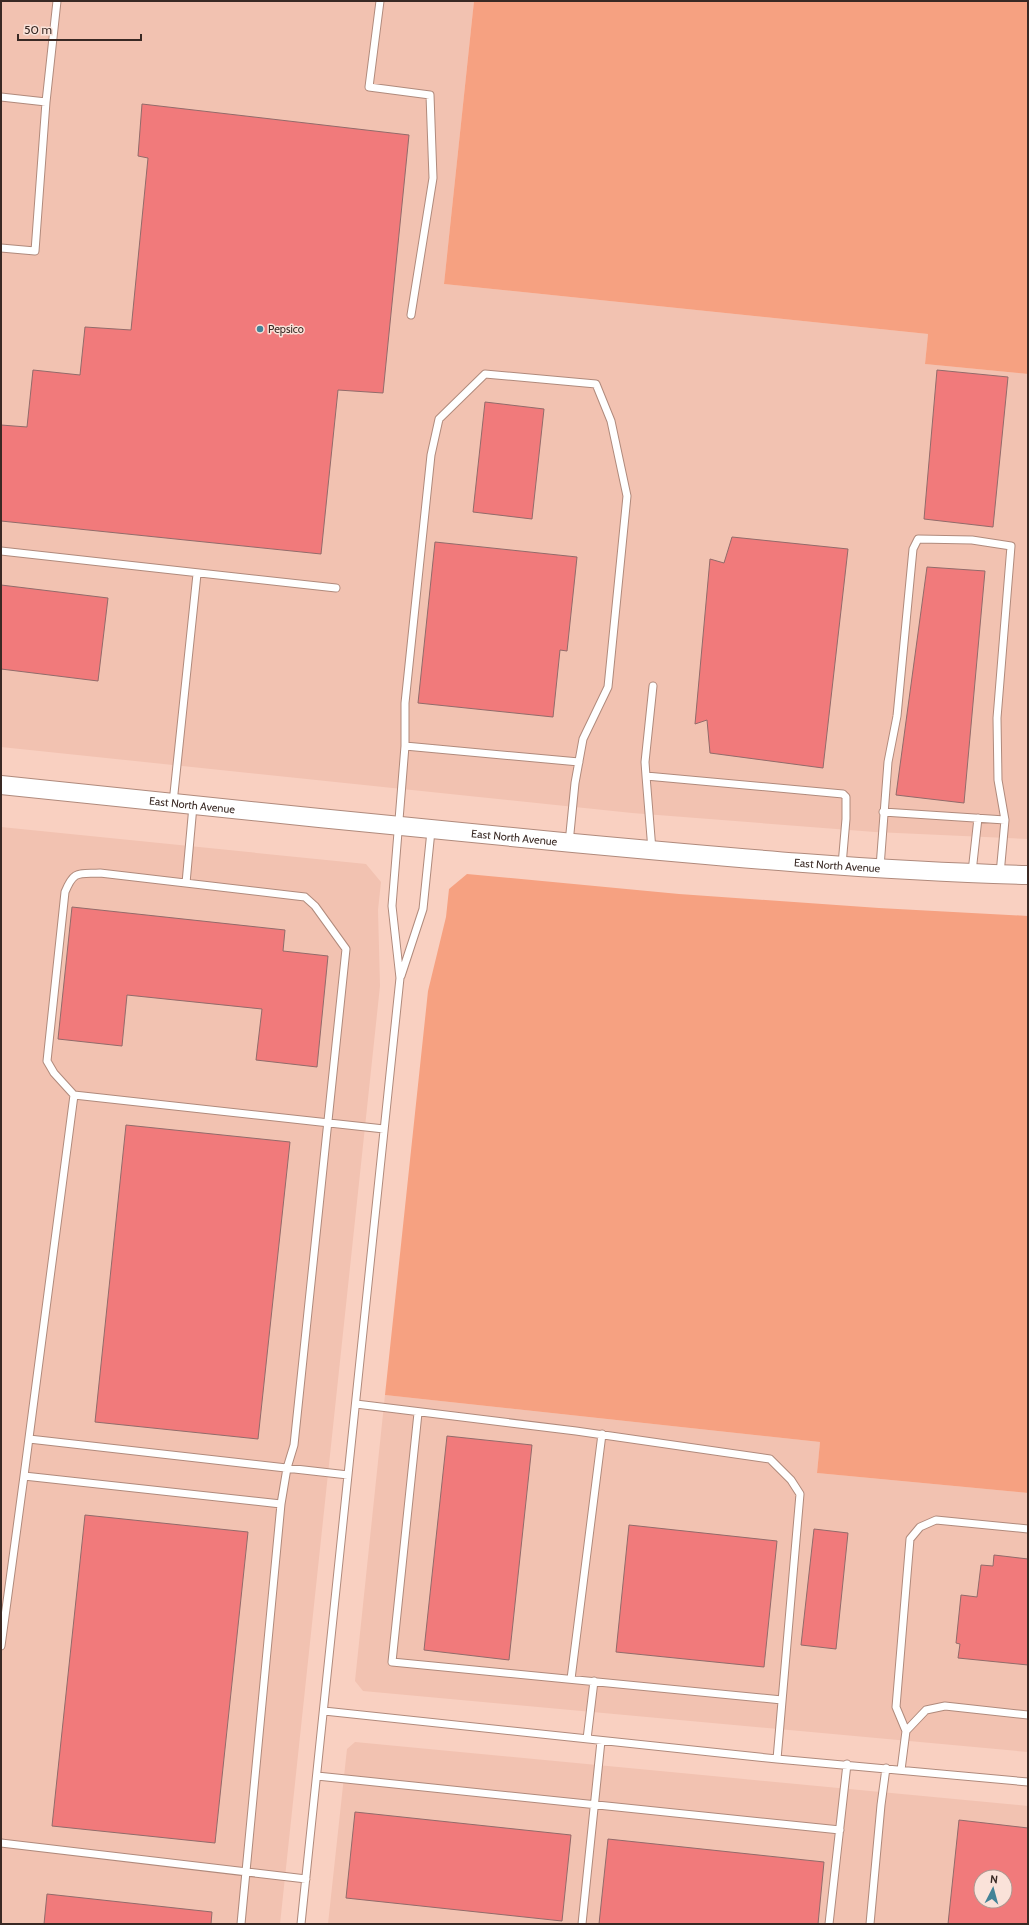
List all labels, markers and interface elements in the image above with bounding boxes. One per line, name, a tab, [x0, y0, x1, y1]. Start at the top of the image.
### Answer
scale bar	[18, 16, 141, 42]
text: 50 m	[24, 22, 52, 37]
place label: Pepsico	[268, 322, 304, 336]
marker: Pepsico	[255, 324, 265, 334]
street label: East North Avenue	[148, 794, 236, 816]
street label: East North Avenue	[471, 826, 558, 849]
street label: East North Avenue	[793, 855, 881, 875]
north arrow	[973, 1869, 1013, 1909]
text: N	[989, 1872, 999, 1886]

